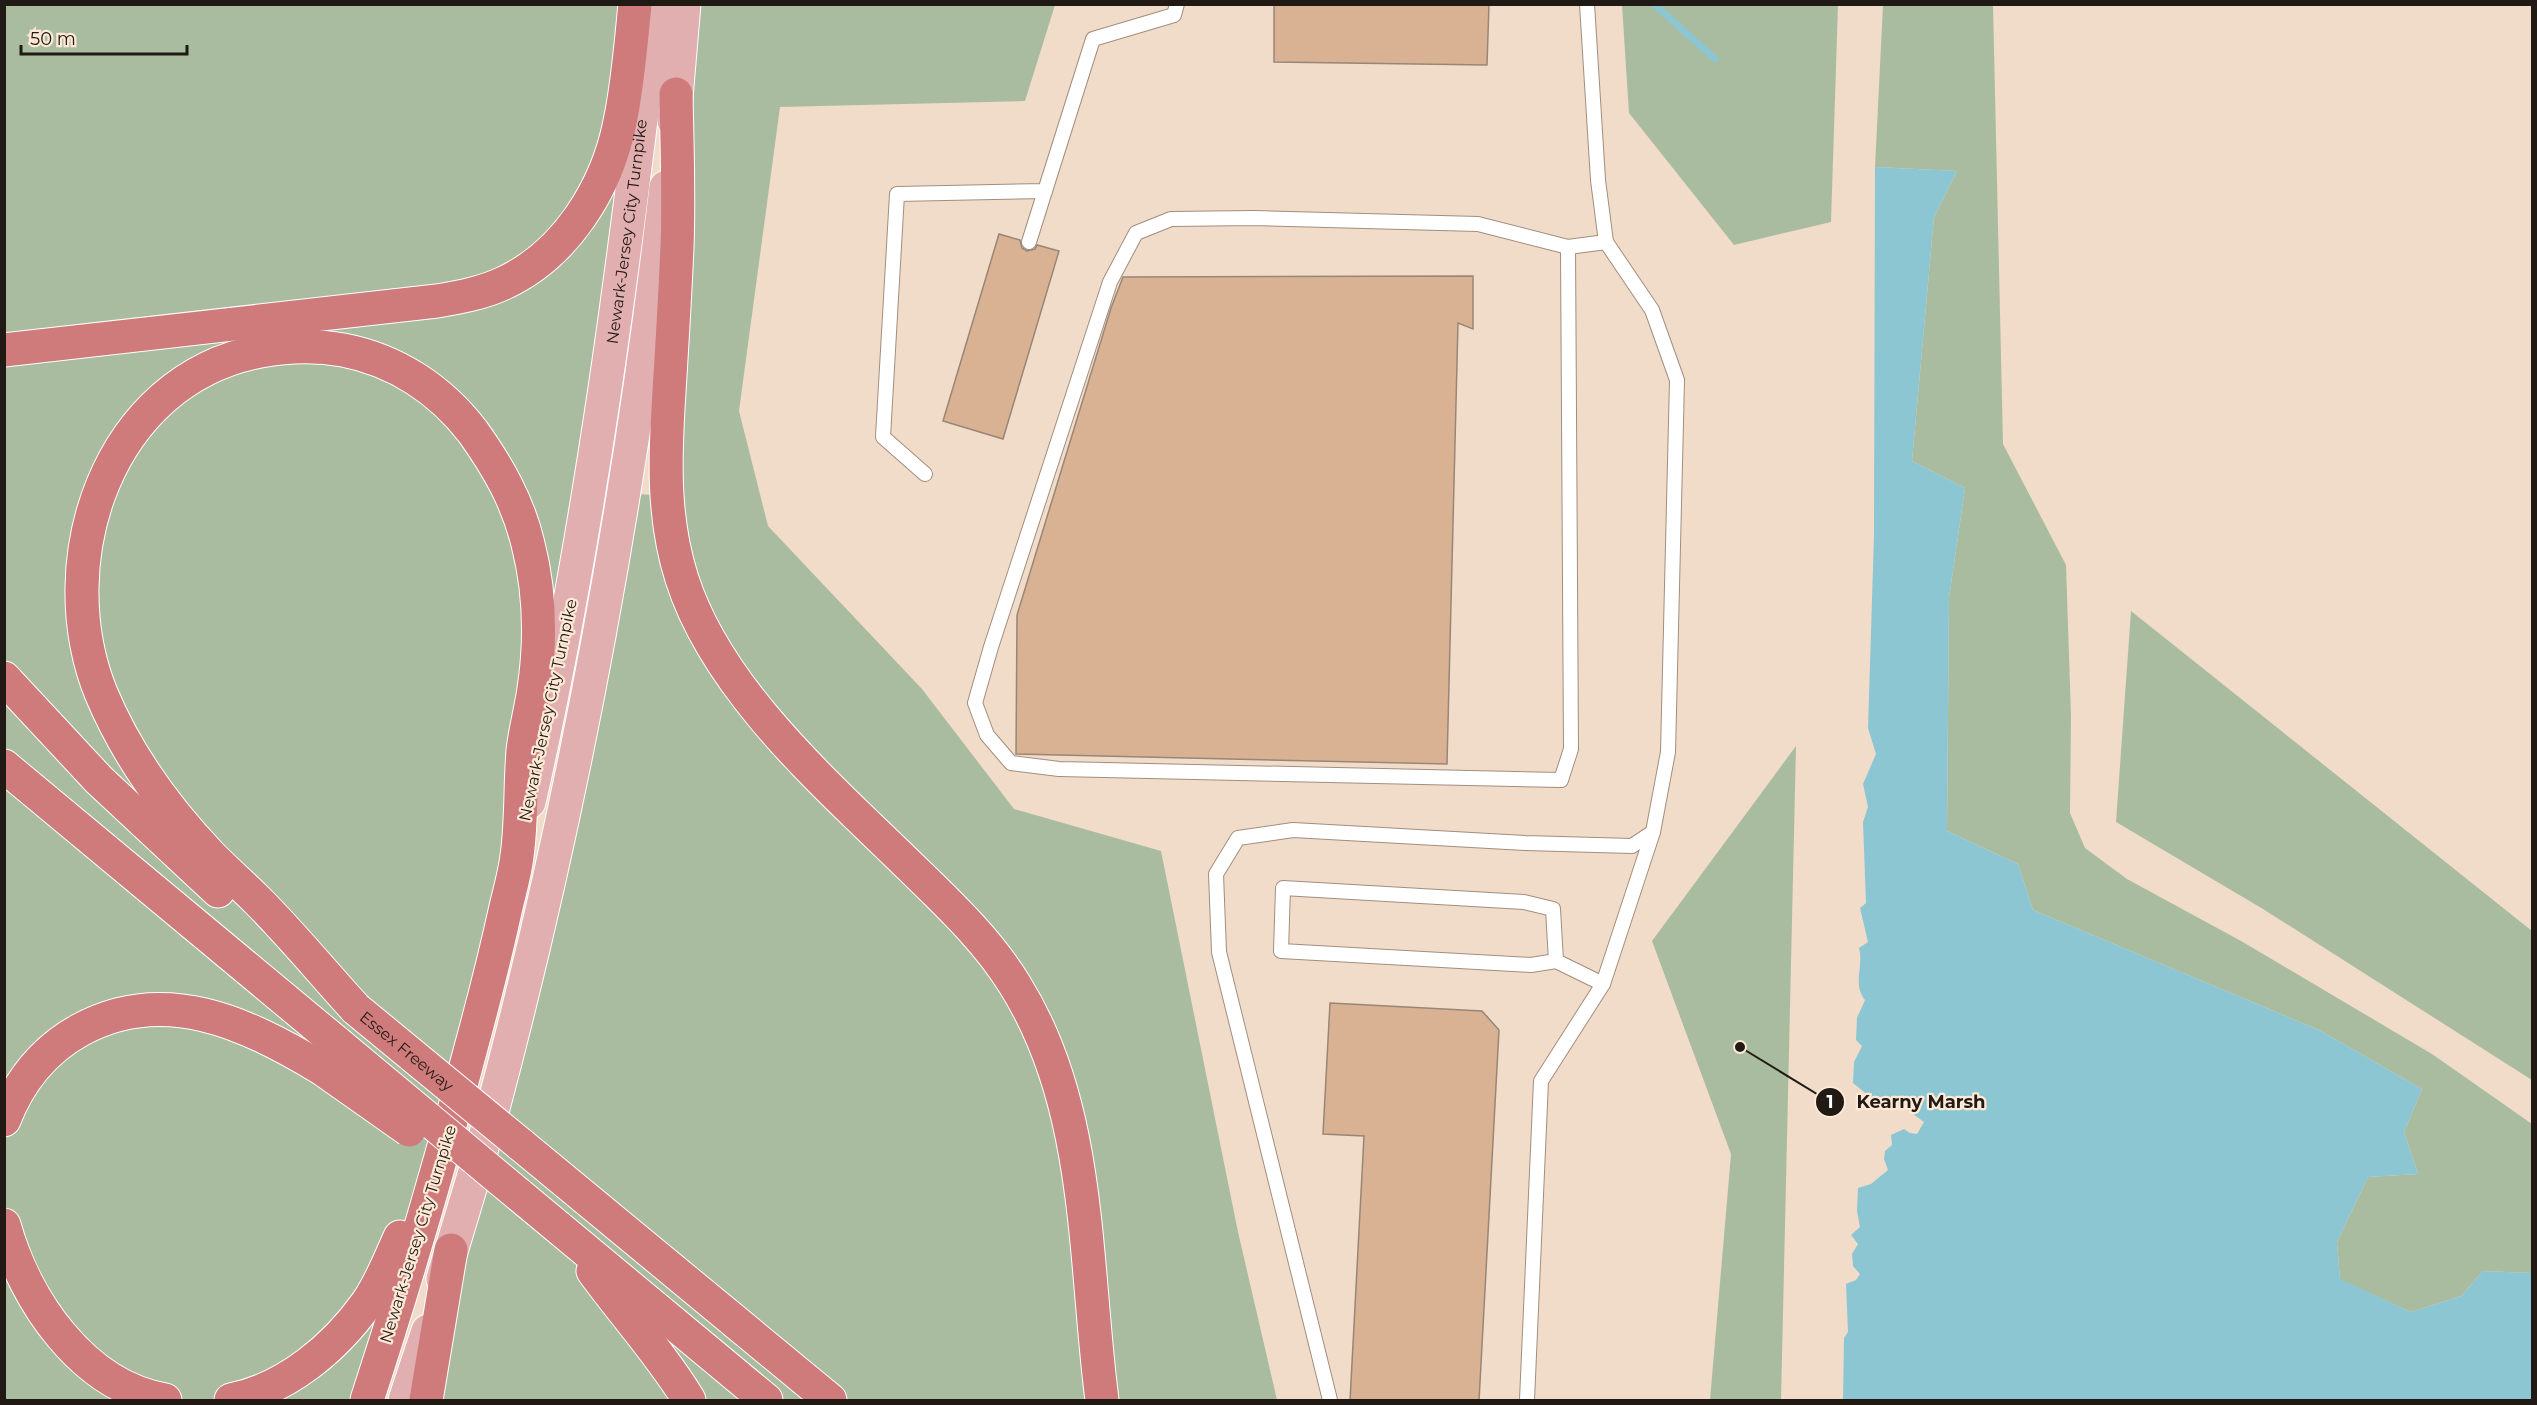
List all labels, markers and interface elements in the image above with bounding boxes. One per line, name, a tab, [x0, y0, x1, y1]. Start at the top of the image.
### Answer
scale bar	[21, 18, 188, 56]
text: 50 m	[30, 28, 76, 50]
street label: Newark-Jersey City Turnpike	[602, 118, 651, 345]
street label: Newark-Jersey City Turnpike	[515, 597, 581, 823]
street label: Essex Freeway	[356, 1007, 458, 1095]
callout: Kearny Marsh	[1815, 1084, 1998, 1120]
text: 1	[1826, 1091, 1834, 1113]
text: Kearny Marsh	[1857, 1091, 1986, 1113]
street label: Newark-Jersey City Turnpike	[376, 1123, 460, 1345]

